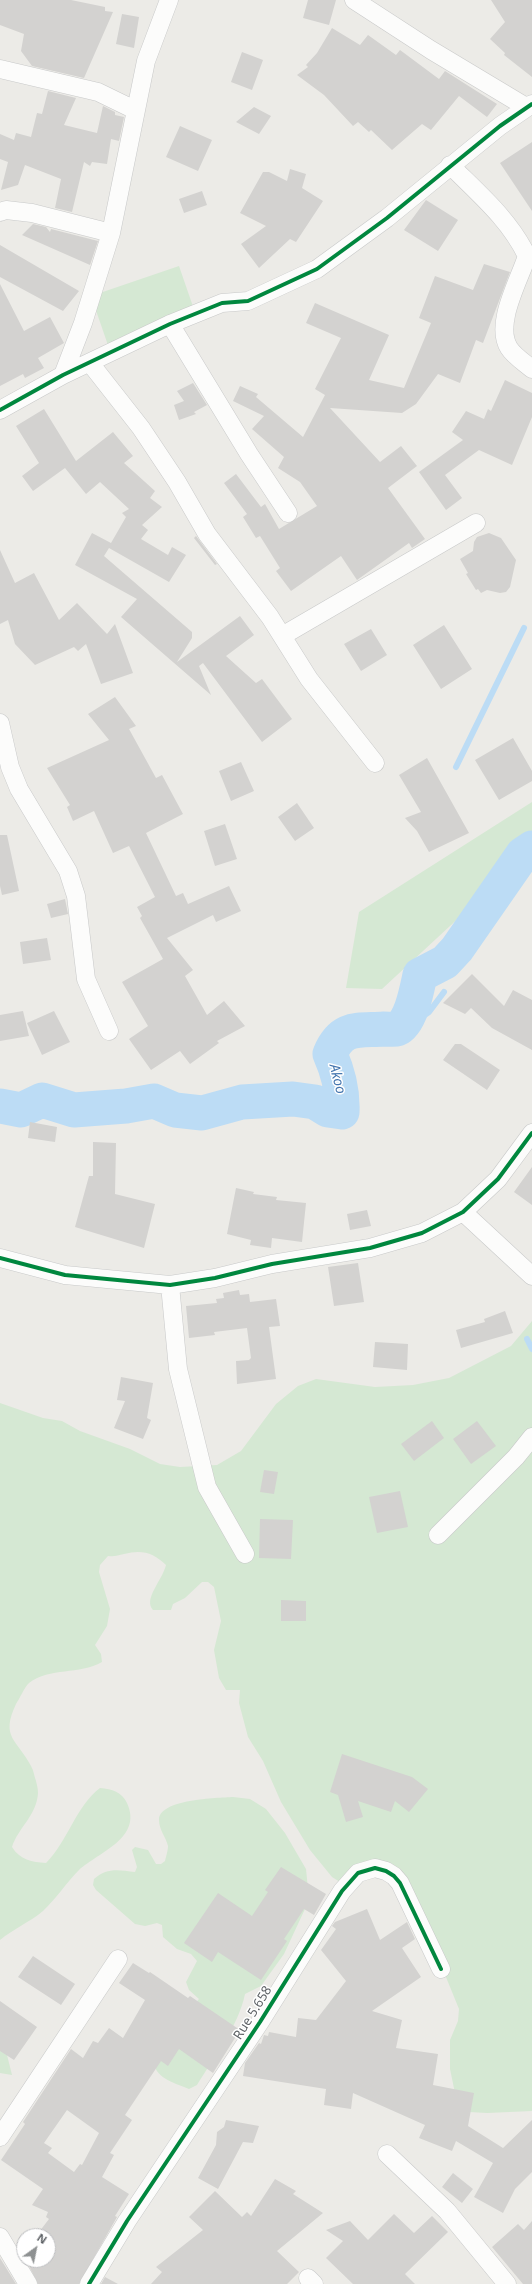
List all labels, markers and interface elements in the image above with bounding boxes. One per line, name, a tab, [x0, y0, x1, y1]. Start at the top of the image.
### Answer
water label: Akoo	[325, 1062, 349, 1096]
street label: Rue 5.658	[230, 1983, 276, 2043]
north arrow	[16, 2228, 56, 2268]
text: N	[34, 2230, 50, 2247]

